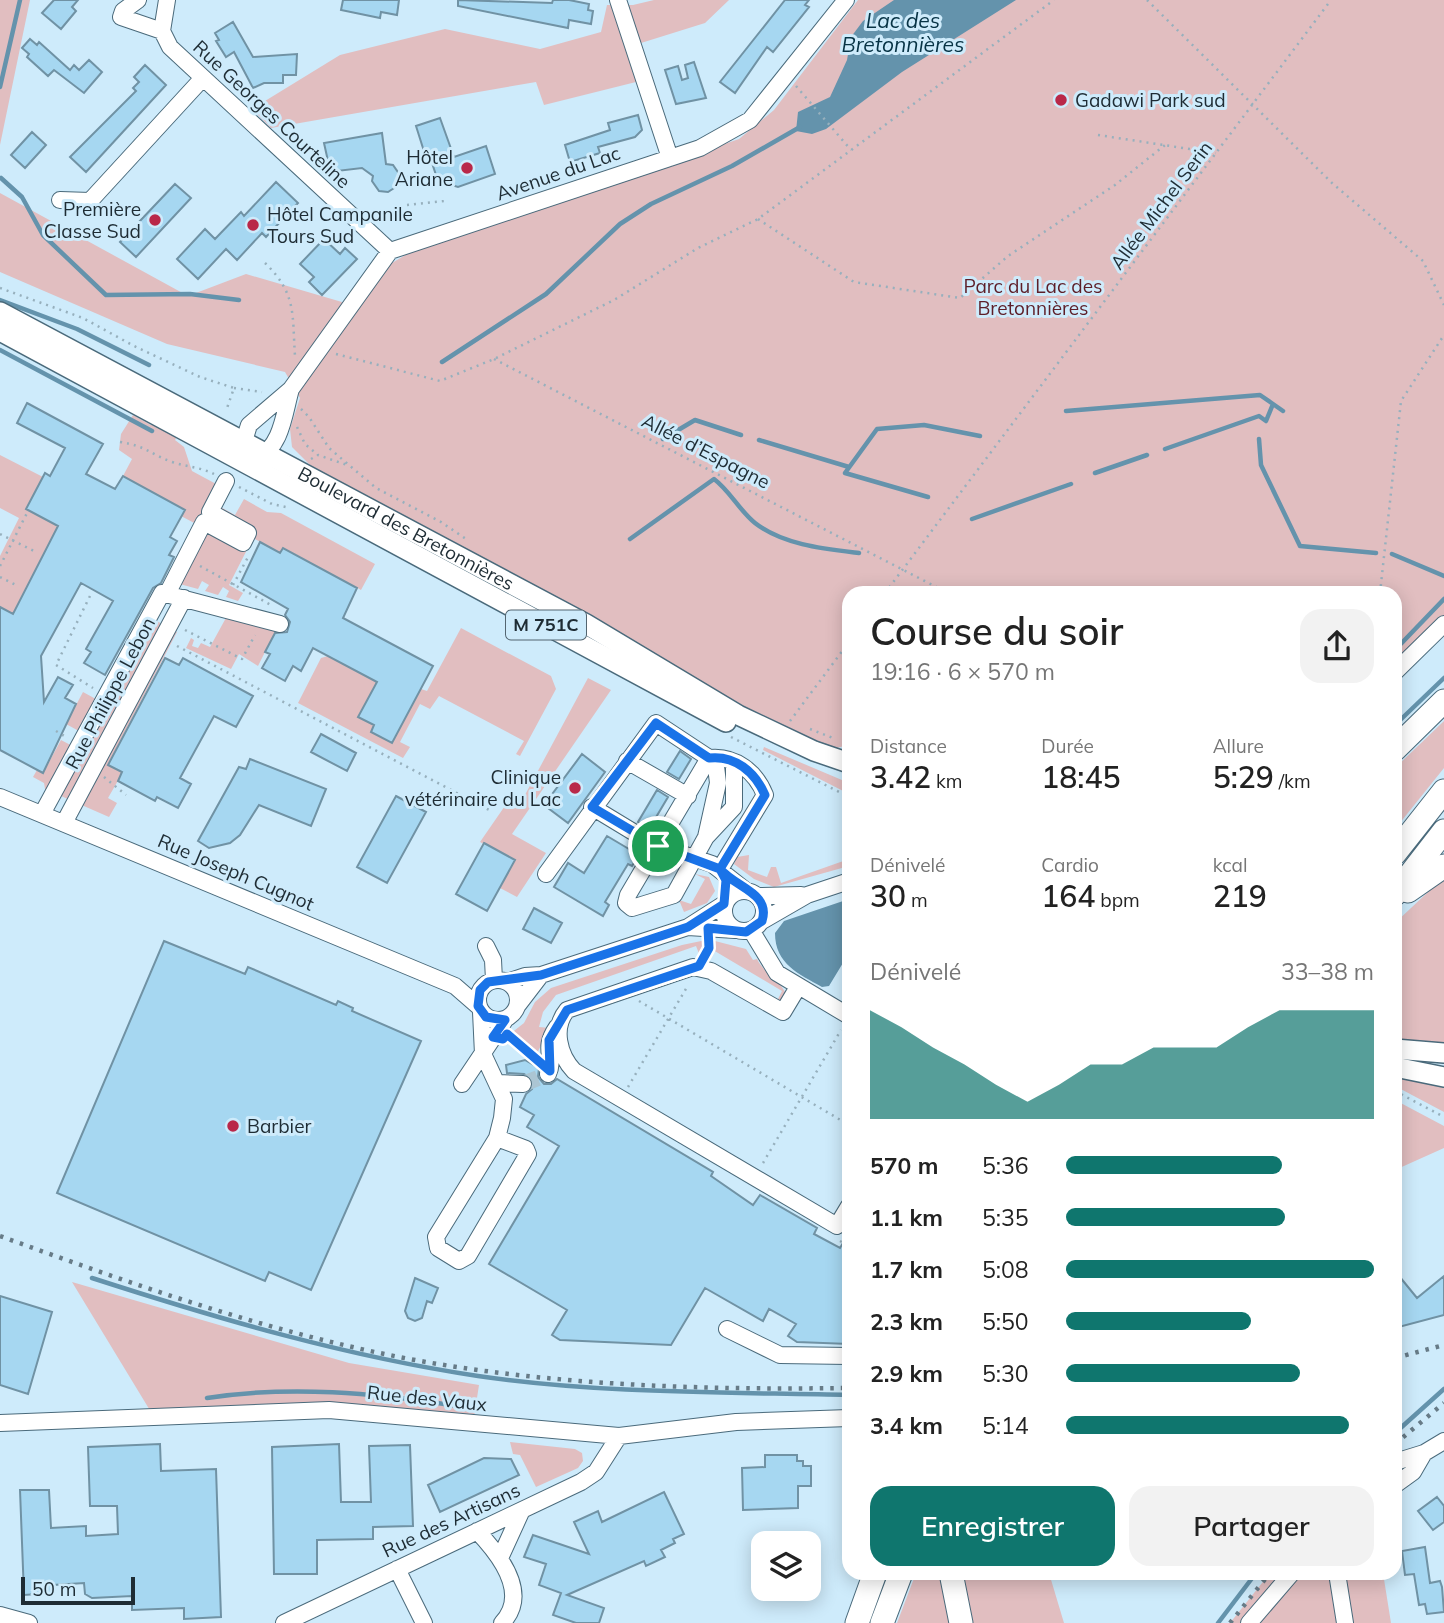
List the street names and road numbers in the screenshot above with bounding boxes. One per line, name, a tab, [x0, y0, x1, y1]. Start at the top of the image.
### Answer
street label: Rue Georges Courteline	[188, 35, 356, 193]
street label: Allée Michel Serin	[1105, 136, 1217, 274]
street label: Avenue du Lac	[493, 141, 623, 205]
street label: Allée d’Espagne	[638, 408, 774, 494]
street label: Boulevard des Bretonnières	[294, 461, 518, 595]
road number: M 751C	[506, 610, 586, 640]
street label: Rue Philippe Lebon	[60, 613, 160, 773]
street label: Rue Joseph Cugnot	[154, 828, 318, 916]
street label: Rue des Vaux	[366, 1380, 488, 1416]
street label: Rue des Artisans	[378, 1478, 524, 1562]

